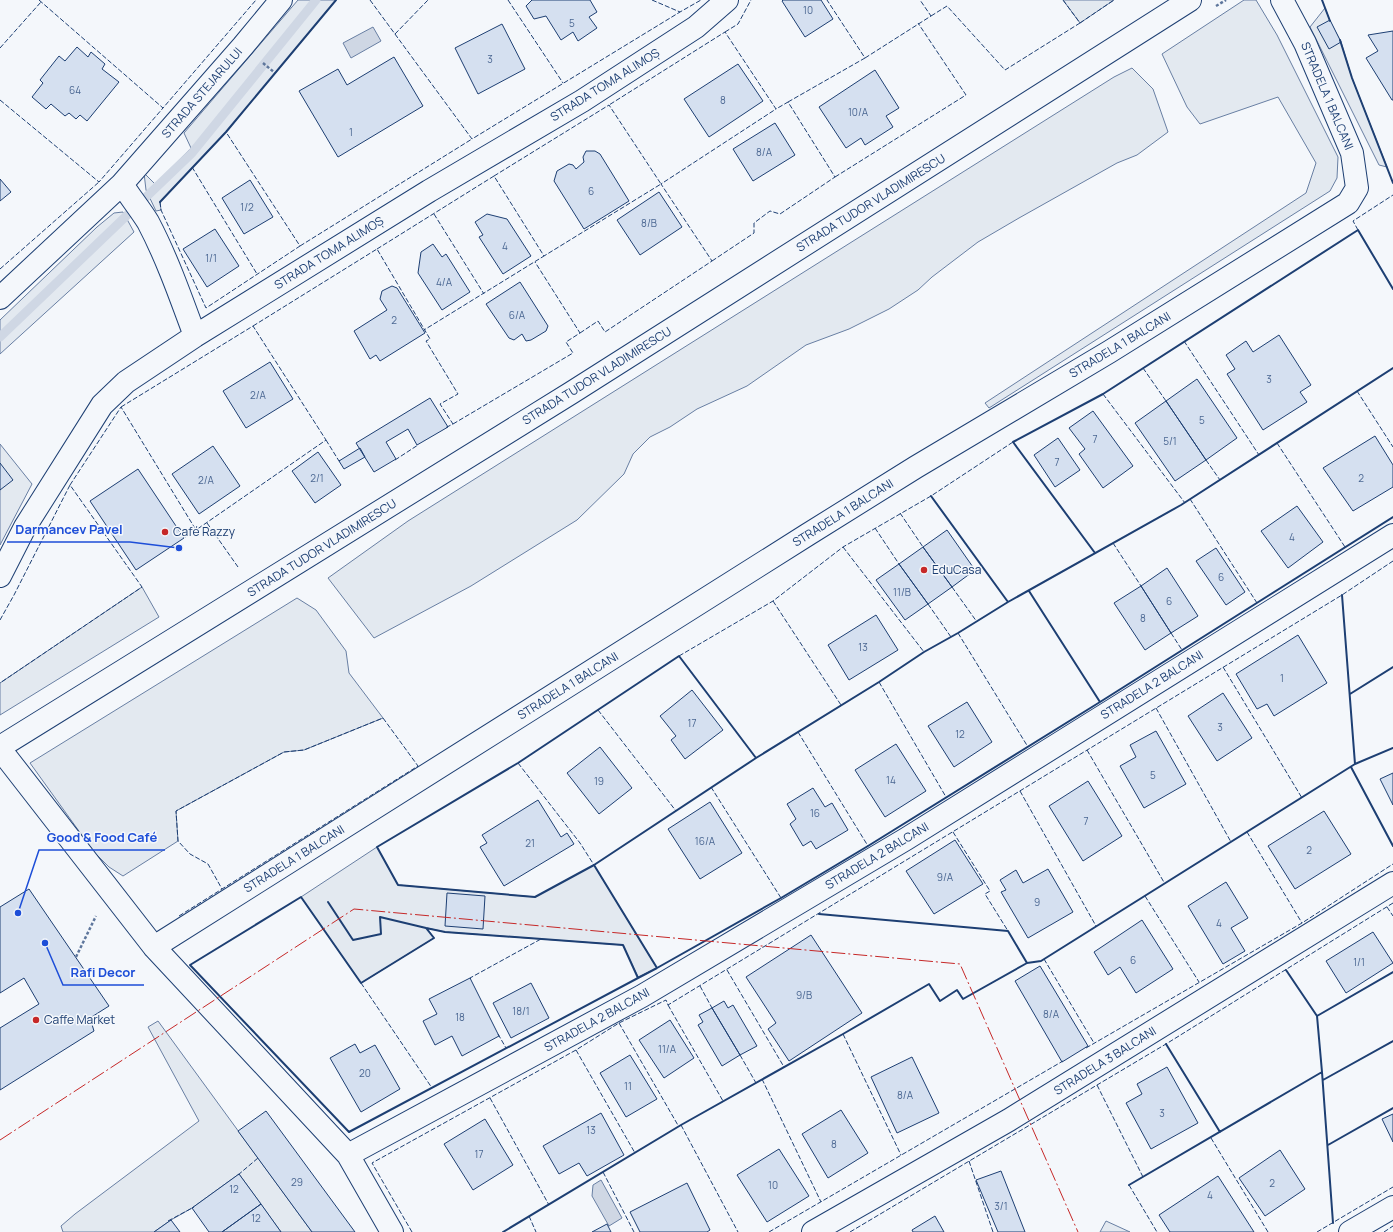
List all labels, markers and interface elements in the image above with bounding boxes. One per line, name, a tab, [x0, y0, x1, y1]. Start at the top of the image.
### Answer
house number: 10	[803, 3, 813, 17]
house number: 5	[569, 16, 575, 30]
street label: STRADELA 1 BALCANI	[1297, 39, 1358, 152]
street label: STRADA STEJARULUI	[157, 44, 246, 142]
street label: STRADA TOMA ALIMOȘ	[547, 44, 663, 125]
house number: 3	[487, 52, 493, 66]
house number: 64	[69, 83, 81, 97]
house number: 8	[720, 93, 726, 107]
house number: 10/A	[848, 105, 869, 119]
house number: 1	[349, 125, 353, 139]
house number: 8/A	[756, 145, 773, 159]
street label: STRADA TUDOR VLADIMIRESCU	[793, 150, 949, 256]
house number: 6	[588, 184, 594, 198]
house number: 1/2	[240, 200, 254, 214]
street label: STRADA TOMA ALIMOȘ	[271, 212, 387, 293]
house number: 8/B	[641, 216, 657, 230]
house number: 4	[502, 239, 508, 253]
house number: 1/1	[205, 251, 217, 265]
house number: 4/A	[436, 275, 453, 289]
street label: STRADELA 1 BALCANI	[1066, 307, 1174, 382]
house number: 6/A	[509, 308, 526, 322]
house number: 2	[391, 313, 397, 327]
street label: STRADA TUDOR VLADIMIRESCU	[519, 323, 675, 429]
house number: 3	[1266, 372, 1272, 386]
house number: 2/A	[250, 388, 267, 402]
house number: 5	[1199, 413, 1205, 427]
house number: 7	[1092, 432, 1098, 446]
house number: 5/1	[1163, 434, 1177, 448]
house number: 7	[1054, 455, 1060, 469]
house number: 2/1	[310, 471, 324, 485]
house number: 2	[1358, 471, 1364, 485]
house number: 2/A	[198, 473, 215, 487]
street label: STRADELA 1 BALCANI	[789, 475, 896, 550]
street label: STRADA TUDOR VLADIMIRESCU	[244, 495, 400, 601]
callout: Darmancev Pavel	[7, 517, 130, 542]
text: Darmancev Pavel	[15, 520, 123, 538]
place label: Café Razzy	[173, 523, 236, 540]
marker: Café Razzy	[160, 527, 170, 537]
house number: 4	[1289, 530, 1295, 544]
place label: EduCasa	[932, 561, 981, 578]
marker: EduCasa	[919, 565, 929, 575]
house number: 6	[1218, 570, 1224, 584]
house number: 11/B	[893, 585, 911, 599]
house number: 6	[1166, 594, 1172, 608]
house number: 8	[1140, 611, 1146, 625]
house number: 13	[858, 640, 868, 654]
street label: STRADELA 2 BALCANI	[1097, 646, 1206, 723]
street label: STRADELA 1 BALCANI	[514, 648, 621, 723]
house number: 1	[1280, 671, 1284, 685]
house number: 17	[688, 716, 696, 730]
house number: 3	[1217, 720, 1223, 734]
house number: 12	[955, 727, 965, 741]
house number: 5	[1150, 768, 1156, 782]
house number: 14	[886, 773, 896, 787]
house number: 19	[594, 774, 604, 788]
house number: 16	[810, 806, 820, 820]
house number: 7	[1083, 814, 1089, 828]
street label: STRADELA 2 BALCANI	[822, 818, 932, 893]
street label: STRADELA 1 BALCANI	[240, 821, 347, 896]
callout: Good & Food Café	[39, 825, 165, 850]
text: Good & Food Café	[47, 828, 157, 846]
house number: 16/A	[695, 834, 716, 848]
house number: 21	[525, 836, 535, 850]
house number: 2	[1306, 843, 1312, 857]
house number: 9/A	[937, 870, 954, 884]
house number: 9	[1034, 895, 1040, 909]
house number: 4	[1216, 916, 1222, 930]
house number: 6	[1130, 953, 1136, 967]
house number: 1/1	[1353, 955, 1365, 969]
callout: Rafi Decor	[63, 960, 144, 985]
text: Rafi Decor	[71, 963, 135, 981]
street label: STRADELA 2 BALCANI	[541, 984, 653, 1056]
house number: 9/B	[796, 988, 812, 1002]
house number: 18/1	[512, 1004, 530, 1018]
house number: 8/A	[1043, 1007, 1060, 1021]
house number: 18	[455, 1010, 465, 1024]
place label: Caffe Market	[44, 1011, 115, 1028]
marker: Caffe Market	[31, 1015, 41, 1025]
street label: STRADELA 3 BALCANI	[1050, 1022, 1159, 1099]
house number: 11/A	[658, 1042, 677, 1056]
house number: 20	[359, 1066, 371, 1080]
house number: 11	[624, 1079, 632, 1093]
house number: 8/A	[897, 1088, 914, 1102]
house number: 3	[1159, 1106, 1165, 1120]
house number: 13	[586, 1123, 596, 1137]
house number: 8	[831, 1137, 837, 1151]
house number: 17	[475, 1147, 483, 1161]
house number: 29	[291, 1175, 303, 1189]
house number: 2	[1269, 1176, 1275, 1190]
house number: 10	[768, 1178, 778, 1192]
house number: 12	[229, 1182, 239, 1196]
house number: 4	[1207, 1188, 1213, 1202]
house number: 3/1	[994, 1199, 1008, 1213]
house number: 12	[251, 1211, 261, 1225]

